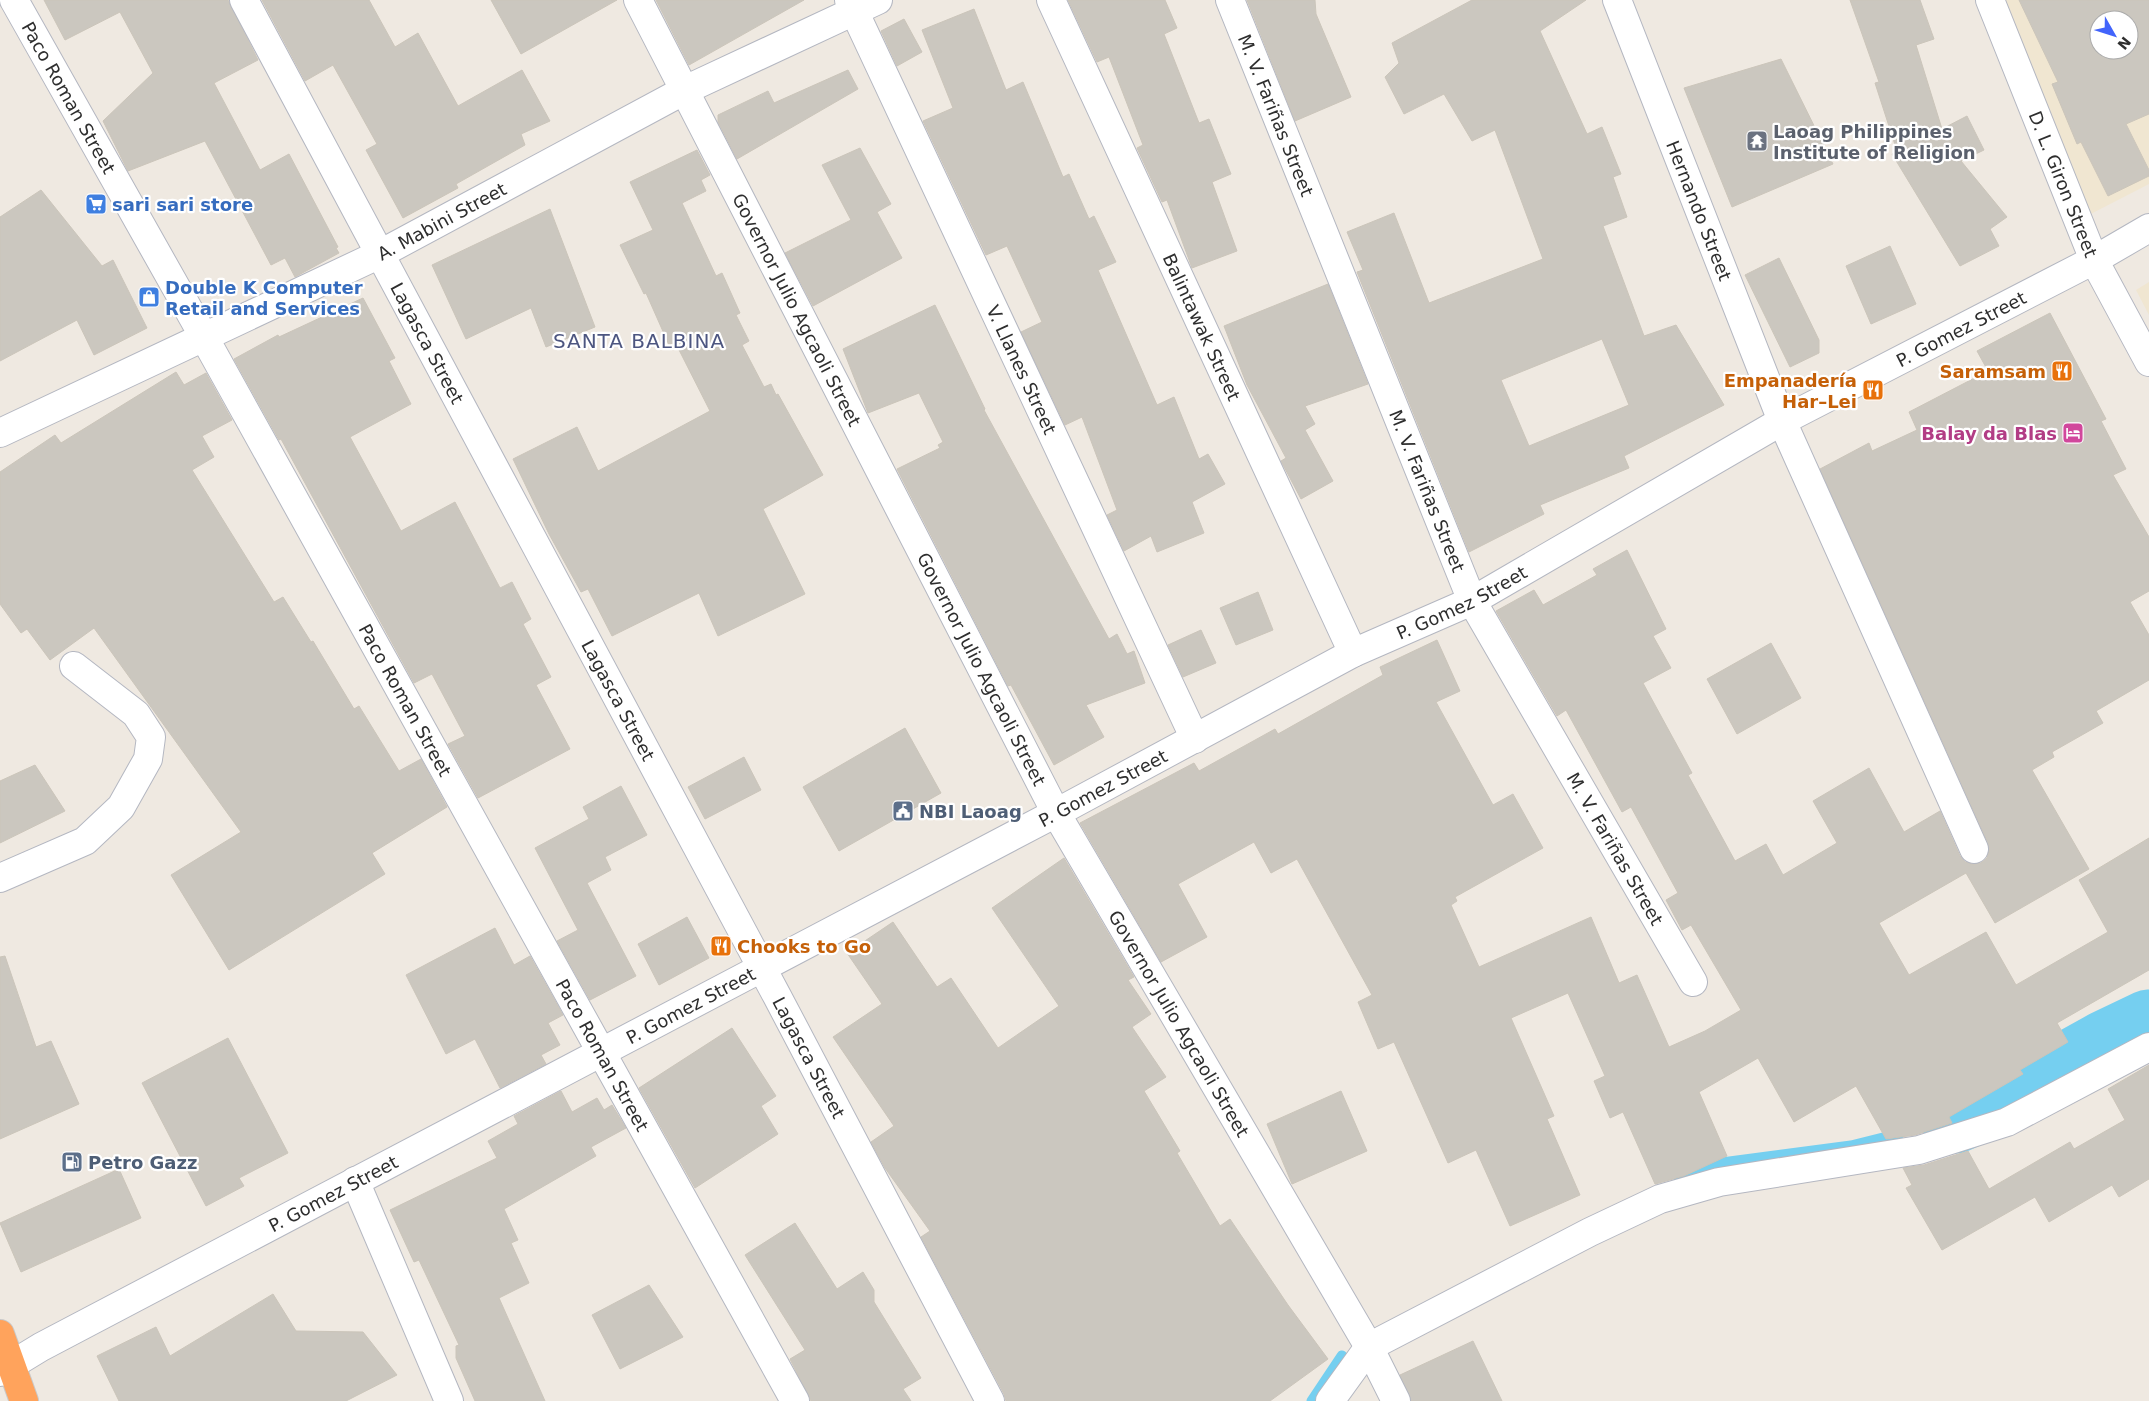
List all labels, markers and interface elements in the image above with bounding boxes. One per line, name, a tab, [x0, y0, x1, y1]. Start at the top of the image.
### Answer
north arrow	[2089, 10, 2139, 60]
street label: Paco Roman Street	[18, 18, 120, 177]
street label: M. V. Fariñas Street	[1234, 31, 1318, 199]
text: N	[2114, 34, 2134, 53]
street label: D. L. Giron Street	[2025, 108, 2102, 260]
place label: Laoag Philippines Institute of Religion	[1773, 121, 1976, 163]
temple icon: Laoag Philippines Institute of Religion	[1745, 129, 1769, 153]
street label: Hernando Street	[1663, 137, 1736, 283]
street label: A. Mabini Street	[373, 178, 510, 264]
street label: Governor Julio Agcaoli Street	[729, 189, 866, 430]
supermarket icon: sari sari store	[84, 192, 108, 216]
place label: sari sari store	[112, 194, 253, 215]
street label: Balintawak Street	[1159, 250, 1245, 404]
place label: Double K Computer Retail and Services	[165, 277, 363, 319]
street label: Lagasca Street	[387, 279, 468, 407]
shop icon: Double K Computer Retail and Services	[137, 285, 161, 309]
street label: P. Gomez Street	[1893, 287, 2029, 371]
street label: V. Llanes Street	[983, 302, 1061, 437]
district label: SANTA BALBINA	[553, 329, 725, 353]
restaurant icon: Saramsam	[2050, 359, 2074, 383]
place label: Saramsam	[1939, 361, 2046, 382]
place label: Empanadería Har–Lei	[1724, 370, 1857, 412]
restaurant icon: Empanadería Har–Lei	[1861, 378, 1885, 402]
street label: M. V. Fariñas Street	[1386, 407, 1470, 575]
hotel icon: Balay da Blas	[2061, 421, 2085, 445]
place label: Balay da Blas	[1921, 423, 2057, 444]
street label: Governor Julio Agcaoli Street	[913, 549, 1050, 789]
street label: P. Gomez Street	[1393, 561, 1530, 643]
street label: Paco Roman Street	[355, 620, 456, 780]
street label: Lagasca Street	[578, 636, 660, 764]
street label: P. Gomez Street	[1035, 745, 1171, 831]
street label: M. V. Fariñas Street	[1563, 768, 1668, 929]
public building icon: NBI Laoag	[891, 799, 915, 823]
place label: NBI Laoag	[919, 801, 1022, 822]
street label: Governor Julio Agcaoli Street	[1105, 906, 1254, 1140]
restaurant icon: Chooks to Go	[709, 934, 733, 958]
place label: Chooks to Go	[737, 936, 871, 957]
street label: P. Gomez Street	[622, 963, 759, 1048]
street label: Paco Roman Street	[552, 975, 653, 1135]
street label: Lagasca Street	[769, 993, 850, 1122]
fuel station icon: Petro Gazz	[60, 1150, 84, 1174]
street label: P. Gomez Street	[265, 1151, 401, 1236]
place label: Petro Gazz	[88, 1152, 197, 1173]

